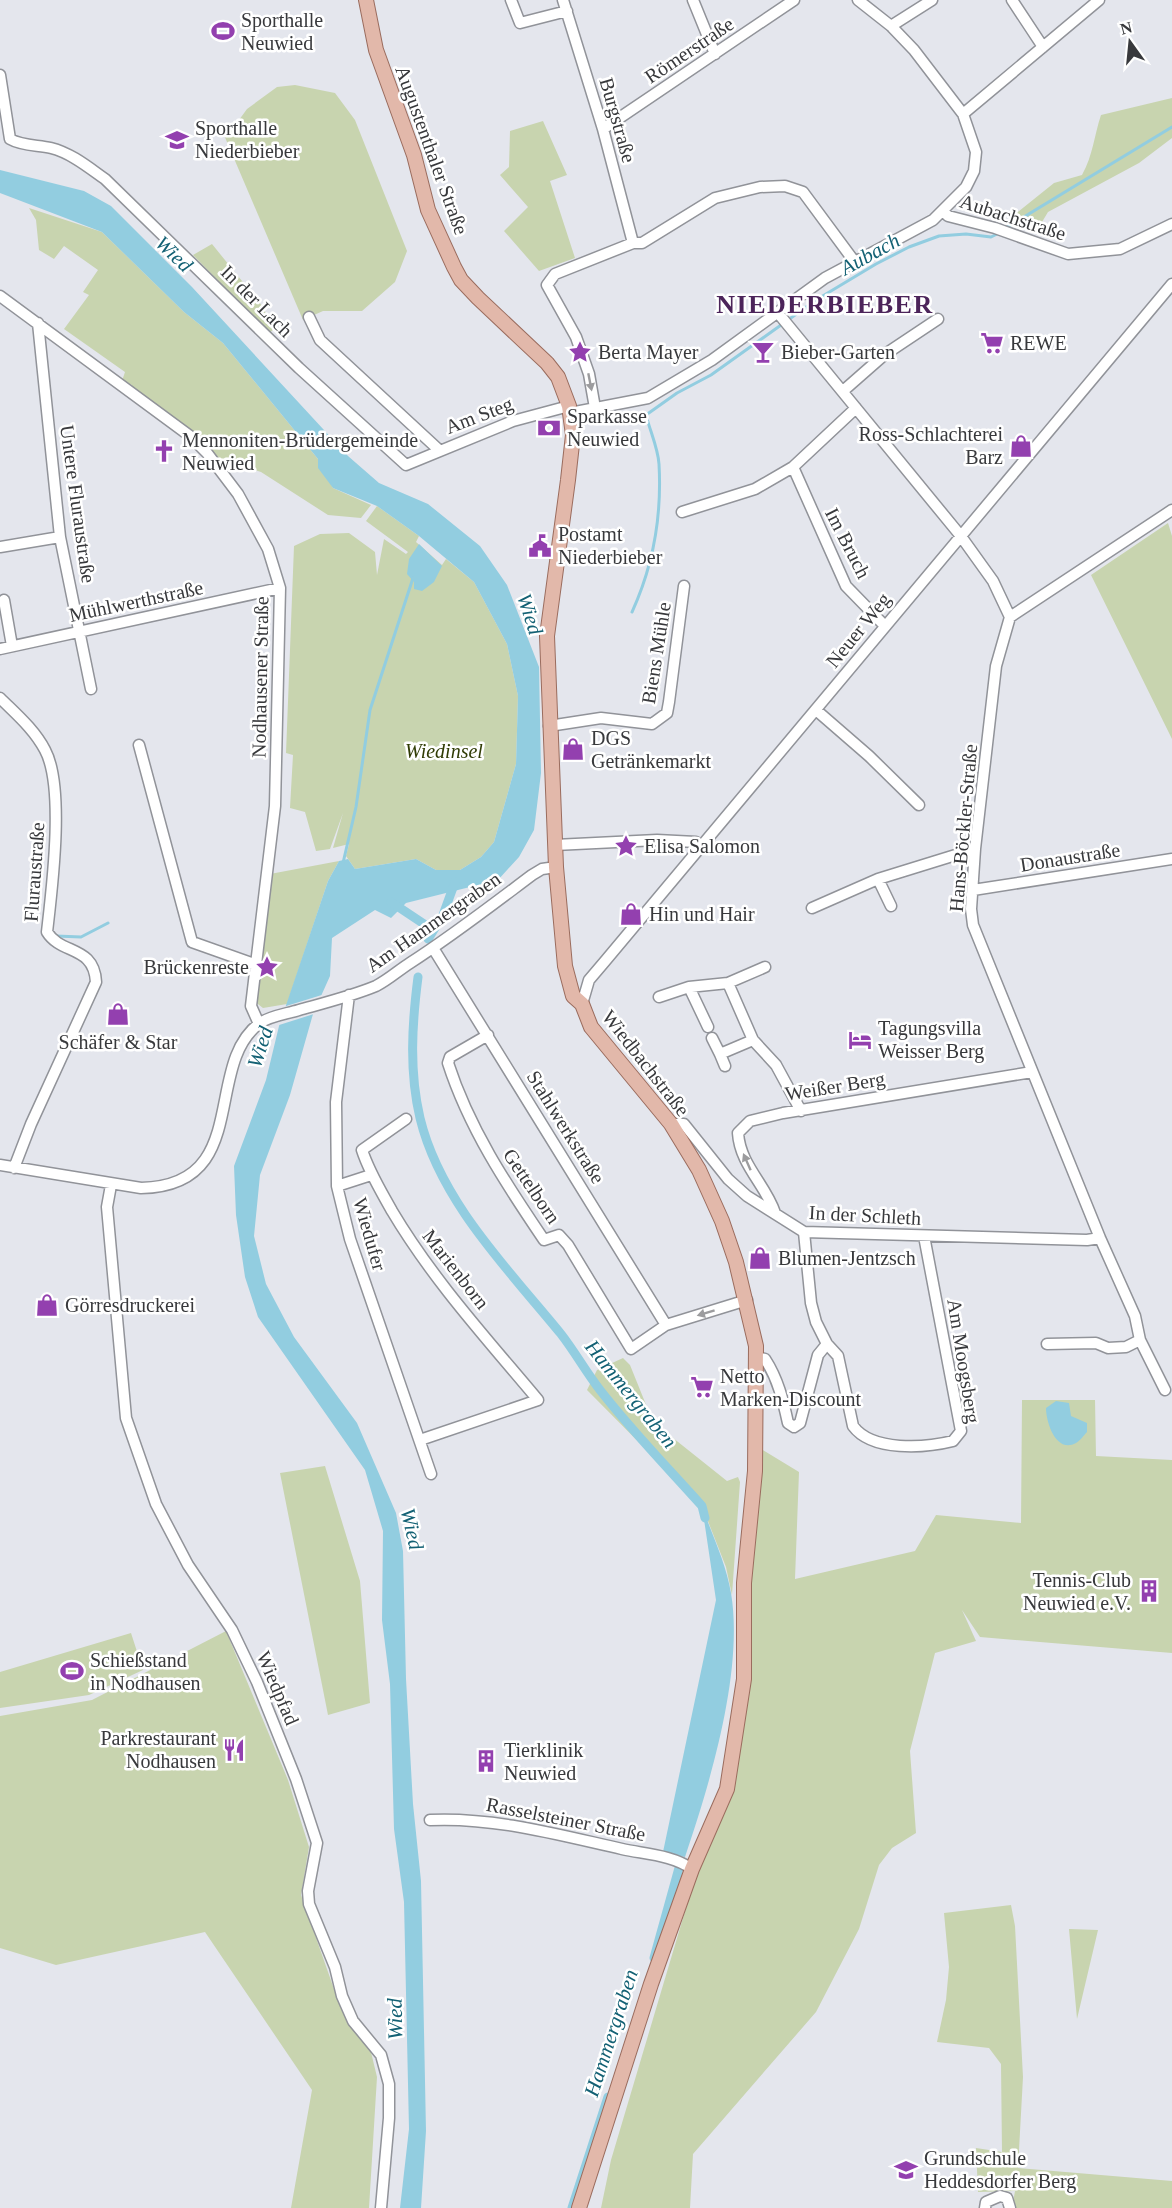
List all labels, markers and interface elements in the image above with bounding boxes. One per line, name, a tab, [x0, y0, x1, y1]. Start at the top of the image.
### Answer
place label: Sporthalle Neuwied	[241, 9, 323, 54]
street label: Römerstraße	[640, 12, 738, 88]
north arrow	[1100, 12, 1160, 72]
sports icon: Sporthalle Neuwied	[210, 18, 236, 44]
text: N	[1118, 18, 1134, 38]
street label: Augustenthaler Straße	[390, 62, 473, 238]
street label: Burgstraße	[594, 75, 641, 165]
place label: Sporthalle Niederbieber	[195, 117, 300, 162]
school or university icon: Sporthalle Niederbieber	[164, 127, 190, 153]
street label: Aubachstraße	[957, 190, 1069, 244]
water label: Aubach	[834, 228, 904, 281]
water label: Wied	[151, 231, 198, 278]
street label: In der Lach	[217, 261, 297, 341]
district label: NIEDERBIEBER	[716, 290, 934, 319]
supermarket icon: REWE	[979, 330, 1005, 356]
place label: REWE	[1010, 332, 1067, 354]
place icon: Berta Mayer	[567, 339, 593, 365]
bar icon: Bieber-Garten	[750, 339, 776, 365]
place label: Berta Mayer	[598, 341, 699, 364]
place label: Bieber-Garten	[781, 341, 895, 363]
one-way arrow	[586, 372, 595, 391]
street label: Am Steg	[442, 392, 516, 439]
place label: Sparkasse Neuwied	[567, 405, 647, 450]
bank icon: Sparkasse Neuwied	[536, 415, 562, 441]
place label: Ross-Schlachterei Barz	[859, 423, 1003, 468]
street label: Untere Fluraustraße	[56, 424, 100, 585]
place label: Mennoniten-Brüdergemeinde Neuwied	[182, 429, 418, 474]
shop icon: Ross-Schlachterei Barz	[1008, 433, 1034, 459]
church icon: Mennoniten-Brüdergemeinde Neuwied	[151, 438, 177, 464]
street label: Im Bruch	[821, 504, 875, 582]
place label: Postamt Niederbieber	[558, 523, 663, 568]
public building icon: Postamt Niederbieber	[527, 533, 553, 559]
street label: Mühlwerthstraße	[67, 576, 205, 626]
street label: Neuer Weg	[821, 588, 896, 672]
water label: Wied	[512, 590, 548, 638]
street label: Nodhausener Straße	[248, 596, 272, 758]
street label: Biens Mühle	[637, 600, 675, 705]
place label: DGS Getränkemarkt	[591, 727, 711, 772]
shop icon: DGS Getränkemarkt	[560, 736, 586, 762]
park label: Wiedinsel	[405, 740, 483, 762]
street label: Hans-Böckler-Straße	[945, 743, 981, 913]
street label: Fluraustraße	[20, 821, 48, 923]
place icon: Elisa Salomon	[613, 833, 639, 859]
place label: Elisa Salomon	[644, 835, 760, 857]
street label: Donaustraße	[1018, 838, 1122, 876]
street label: Am Hammergraben	[362, 867, 505, 977]
shop icon: Hin und Hair	[618, 901, 644, 927]
place label: Hin und Hair	[649, 903, 755, 925]
place icon: Brückenreste	[254, 954, 280, 980]
place label: Brückenreste	[143, 956, 249, 978]
shop icon: Schäfer & Star	[105, 1001, 131, 1027]
street label: Wiedbachstraße	[598, 1006, 694, 1120]
place label: Tagungsvilla Weisser Berg	[878, 1017, 984, 1063]
water label: Wied	[242, 1023, 278, 1071]
hotel icon: Tagungsvilla Weisser Berg	[847, 1027, 873, 1053]
place label: Schäfer & Star	[59, 1031, 178, 1053]
street label: Stahlwerkstraße	[523, 1067, 610, 1188]
street label: Weißer Berg	[784, 1067, 887, 1106]
street label: Gettelborn	[499, 1144, 565, 1228]
one-way arrow	[742, 1154, 751, 1171]
street label: Wiedufer	[349, 1195, 391, 1273]
street label: In der Schleth	[808, 1201, 922, 1229]
street label: Marienborn	[418, 1225, 494, 1313]
shop icon: Blumen-Jentzsch	[747, 1245, 773, 1271]
place label: Blumen-Jentzsch	[778, 1247, 916, 1269]
shop icon: Görresdruckerei	[34, 1292, 60, 1318]
place label: Görresdruckerei	[65, 1294, 195, 1316]
street label: Am Moogsberg	[942, 1297, 985, 1425]
one-way arrow	[697, 1309, 715, 1318]
water label: Hammergraben	[579, 1334, 682, 1453]
place label: Netto Marken-Discount	[720, 1365, 862, 1410]
supermarket icon: Netto Marken-Discount	[689, 1374, 715, 1400]
water label: Wied	[396, 1506, 429, 1553]
place label: Tennis-Club Neuwied e.V.	[1023, 1569, 1131, 1614]
building icon: Tennis-Club Neuwied e.V.	[1136, 1578, 1162, 1604]
street label: Wiedpfad	[252, 1648, 303, 1729]
place label: Schießstand in Nodhausen	[90, 1649, 201, 1694]
sports icon: Schießstand in Nodhausen	[59, 1658, 85, 1684]
place label: Parkrestaurant Nodhausen	[100, 1727, 216, 1772]
restaurant icon: Parkrestaurant Nodhausen	[221, 1737, 247, 1763]
place label: Tierklinik Neuwied	[504, 1739, 583, 1784]
building icon: Tierklinik Neuwied	[473, 1748, 499, 1774]
street label: Rasselsteiner Straße	[485, 1793, 648, 1845]
water label: Hammergraben	[579, 1966, 643, 2101]
water label: Wied	[383, 1997, 407, 2040]
place label: Grundschule Heddesdorfer Berg	[924, 2147, 1076, 2193]
school or university icon: Grundschule Heddesdorfer Berg	[893, 2157, 919, 2183]

